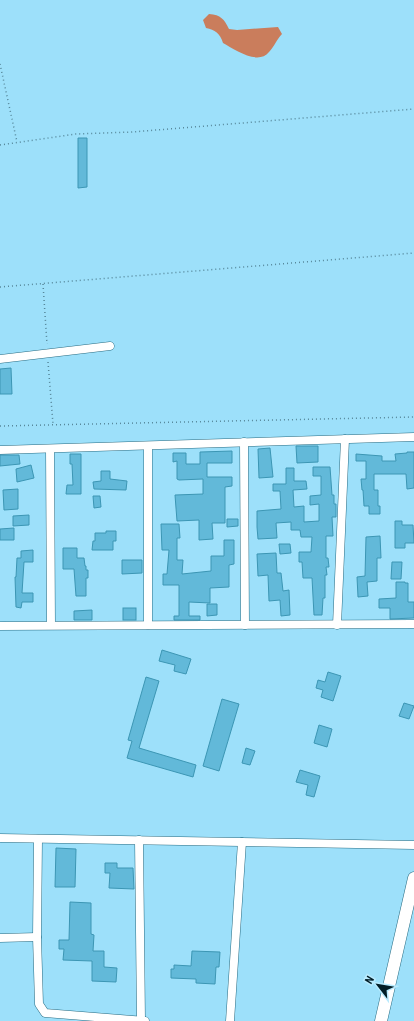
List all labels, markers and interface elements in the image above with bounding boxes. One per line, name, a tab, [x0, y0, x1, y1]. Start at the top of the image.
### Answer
north arrow	[358, 965, 398, 1005]
text: N	[363, 974, 377, 986]

